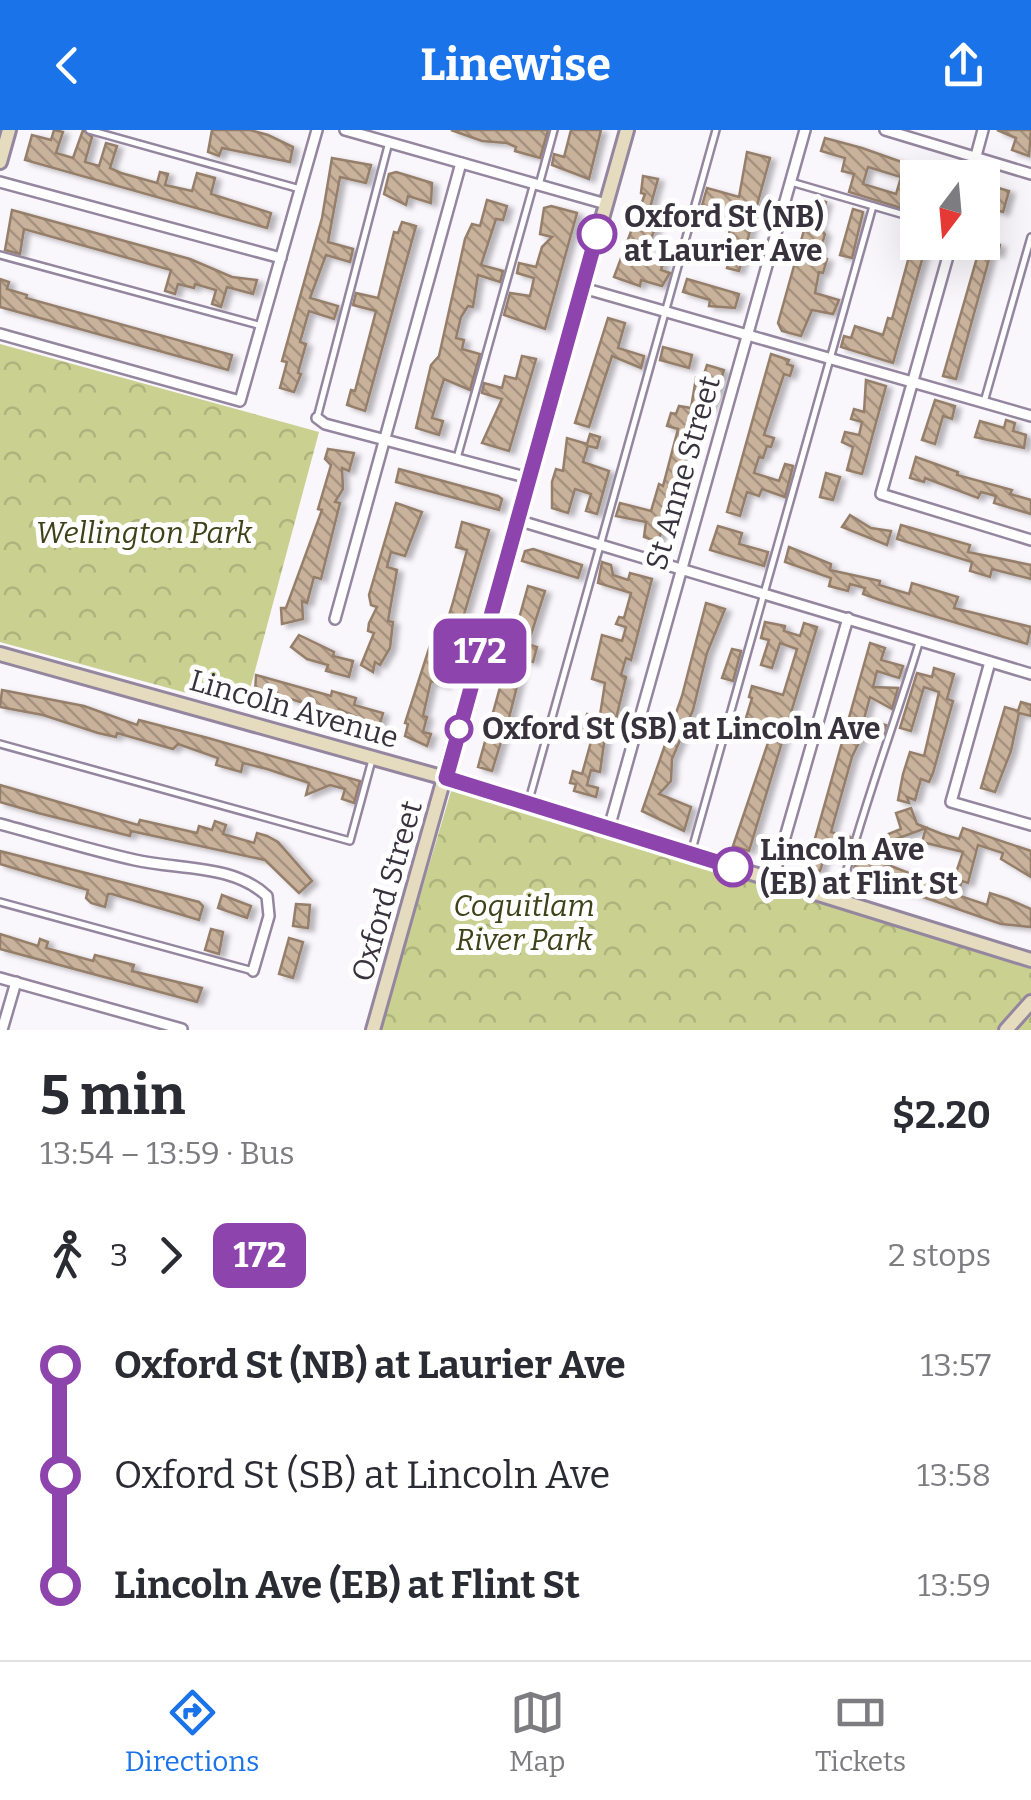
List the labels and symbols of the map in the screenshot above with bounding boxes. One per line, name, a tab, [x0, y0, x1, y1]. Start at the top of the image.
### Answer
north arrow	[900, 160, 1000, 260]
place label: Oxford St (NB) at Laurier Ave	[624, 199, 824, 269]
marker: Oxford St (NB) at Laurier Ave	[578, 215, 616, 253]
street label: St Anne Street	[638, 372, 728, 574]
park label: Wellington Park	[36, 515, 253, 551]
line badge: 172	[422, 618, 538, 684]
street label: Lincoln Avenue	[186, 662, 402, 756]
place label: Oxford St (SB) at Lincoln Ave	[482, 711, 880, 747]
marker: Oxford St (SB) at Lincoln Ave	[446, 716, 472, 742]
street label: Oxford Street	[344, 796, 430, 985]
place label: Lincoln Ave (EB) at Flint St	[760, 832, 958, 902]
marker: Lincoln Ave (EB) at Flint St	[714, 848, 752, 886]
park label: Coquitlam River Park	[453, 888, 595, 958]

